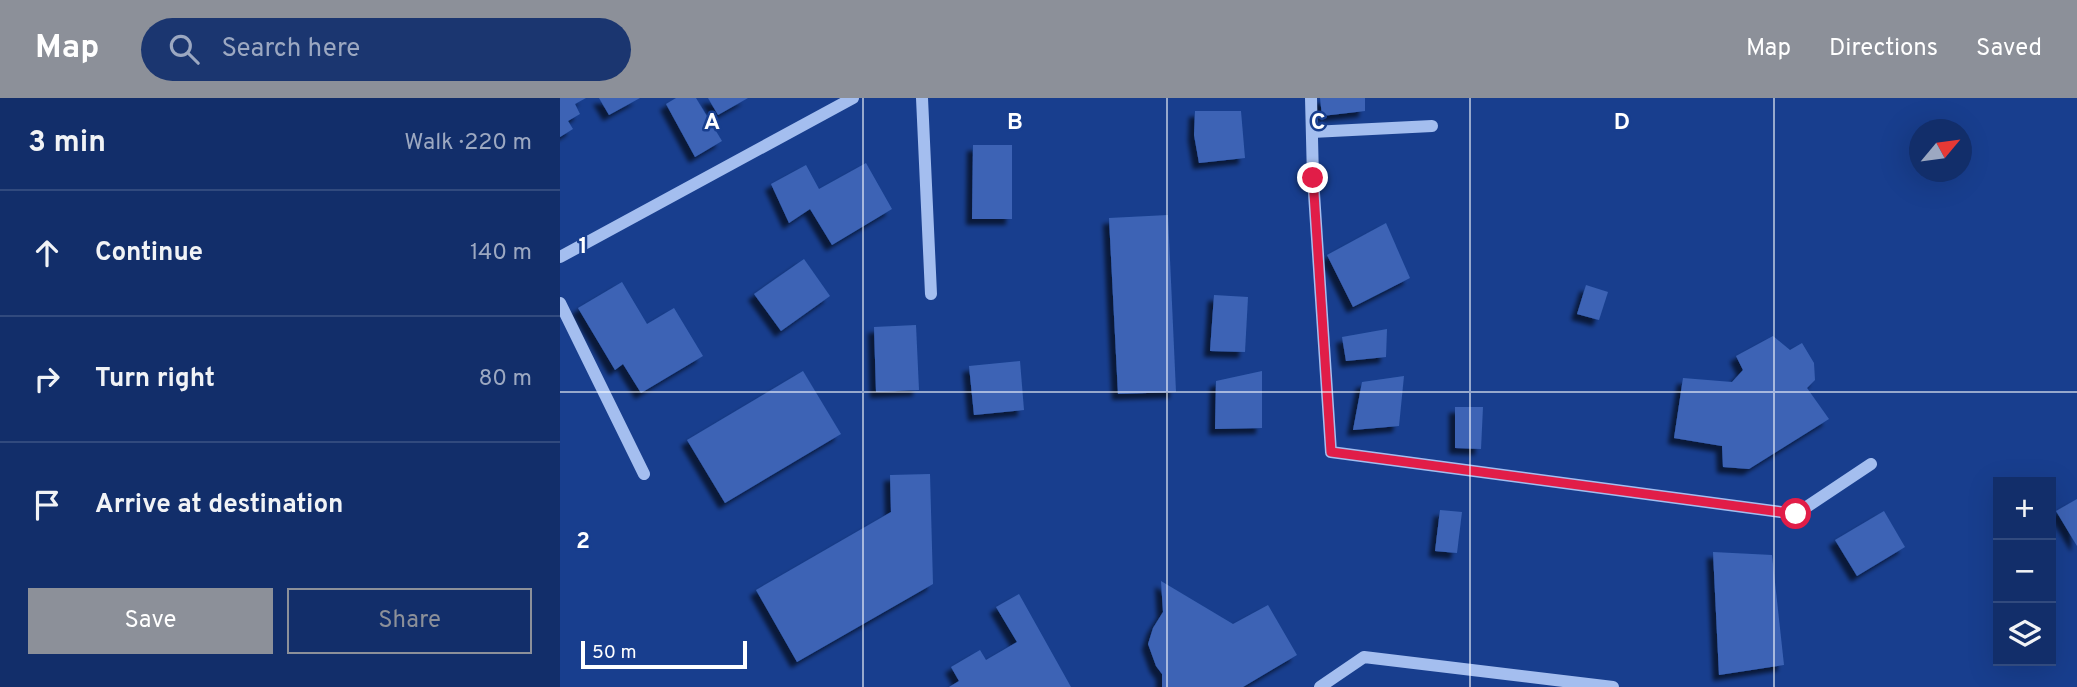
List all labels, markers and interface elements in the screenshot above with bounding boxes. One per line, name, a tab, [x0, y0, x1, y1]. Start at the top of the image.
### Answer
search box	[141, 18, 631, 81]
text: Map	[35, 28, 99, 70]
icon: search	[165, 30, 203, 68]
text: Search here	[221, 33, 360, 66]
text: Map	[1746, 34, 1791, 64]
text: Directions	[1829, 34, 1938, 64]
text: Saved	[1976, 34, 2042, 64]
text: A	[704, 109, 720, 138]
text: B	[1007, 109, 1023, 138]
text: C	[1311, 109, 1325, 138]
text: D	[1614, 109, 1630, 138]
north arrow	[1909, 119, 1972, 182]
text: 3 min	[28, 125, 106, 162]
text: Walk · 220 m	[404, 129, 532, 158]
route end	[1297, 162, 1328, 193]
text: 1	[578, 233, 588, 262]
icon: ahead	[28, 234, 66, 272]
text: Continue	[95, 237, 203, 270]
text: 140 m	[470, 239, 532, 268]
icon: right	[28, 360, 66, 398]
text: Turn right	[95, 363, 215, 396]
text: 80 m	[479, 365, 532, 394]
map controls	[1993, 477, 2056, 666]
button: +	[1993, 477, 2056, 540]
icon: arrive	[28, 486, 66, 524]
text: Arrive at destination	[95, 489, 343, 522]
route start	[1780, 498, 1811, 529]
text: 2	[576, 528, 590, 557]
button: −	[1993, 540, 2056, 603]
button: Save	[28, 588, 273, 654]
button: Share	[287, 588, 532, 654]
button: layers	[1993, 603, 2056, 666]
scale bar	[581, 638, 747, 670]
text: 50 m	[592, 641, 637, 665]

